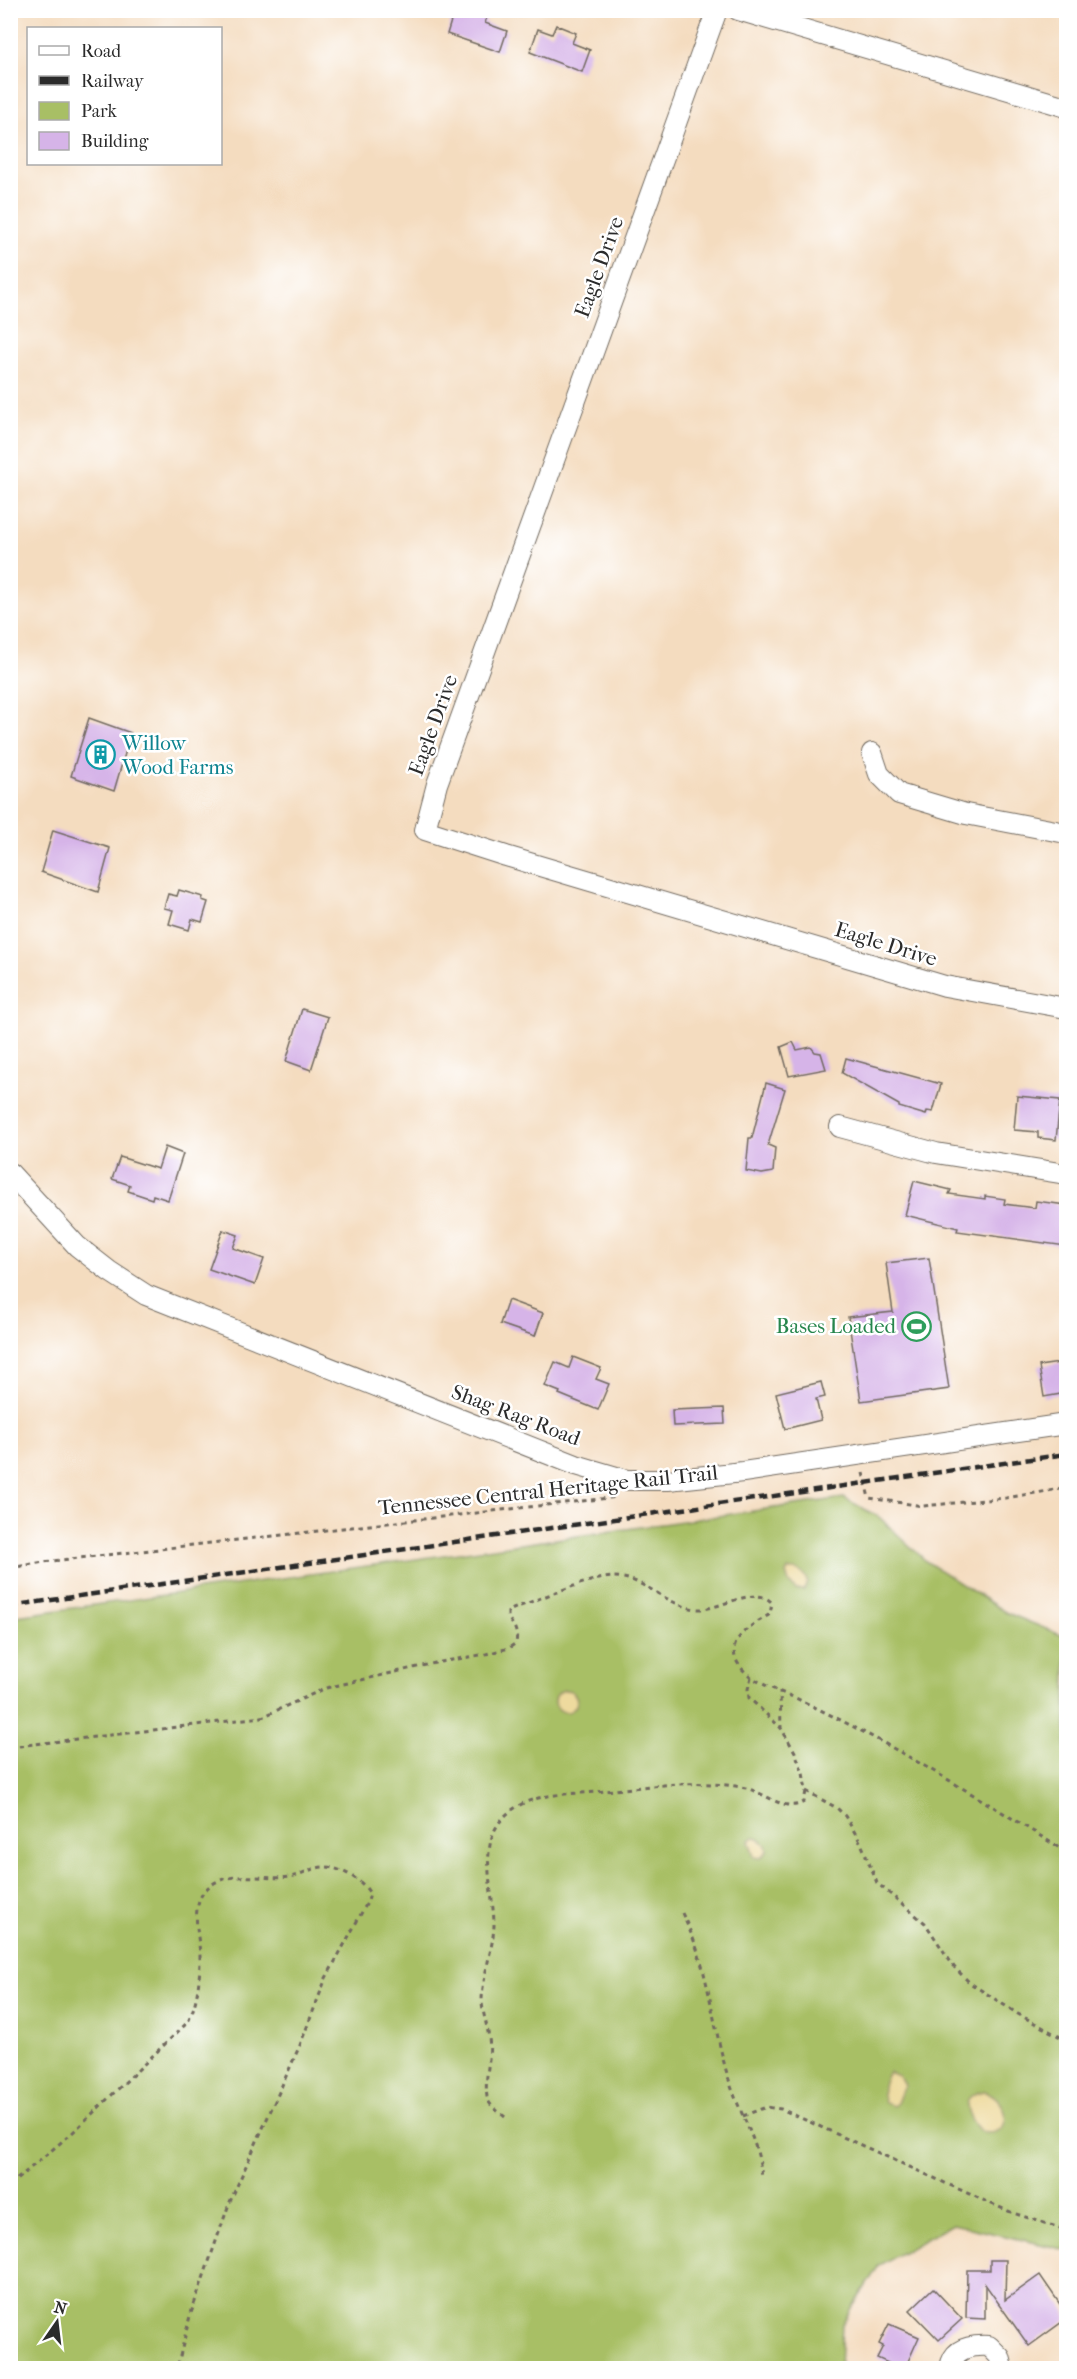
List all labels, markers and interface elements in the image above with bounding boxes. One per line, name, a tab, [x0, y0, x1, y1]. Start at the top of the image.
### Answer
legend	[27, 27, 222, 165]
text: Road	[81, 41, 121, 62]
text: Railway	[81, 71, 145, 92]
text: Park	[81, 101, 118, 122]
text: Building	[81, 131, 149, 152]
street label: Eagle Drive	[570, 213, 628, 321]
street label: Eagle Drive	[404, 671, 462, 779]
place label: Willow Wood Farms	[121, 731, 234, 779]
building icon: Willow Wood Farms	[85, 739, 117, 771]
street label: Eagle Drive	[832, 917, 940, 971]
sports icon: Bases Loaded	[901, 1310, 933, 1342]
place label: Bases Loaded	[776, 1314, 897, 1338]
street label: Shag Rag Road	[448, 1379, 584, 1451]
street label: Tennessee Central Heritage Rail Trail	[377, 1460, 719, 1520]
north arrow	[27, 2292, 87, 2352]
text: N	[52, 2297, 70, 2319]

